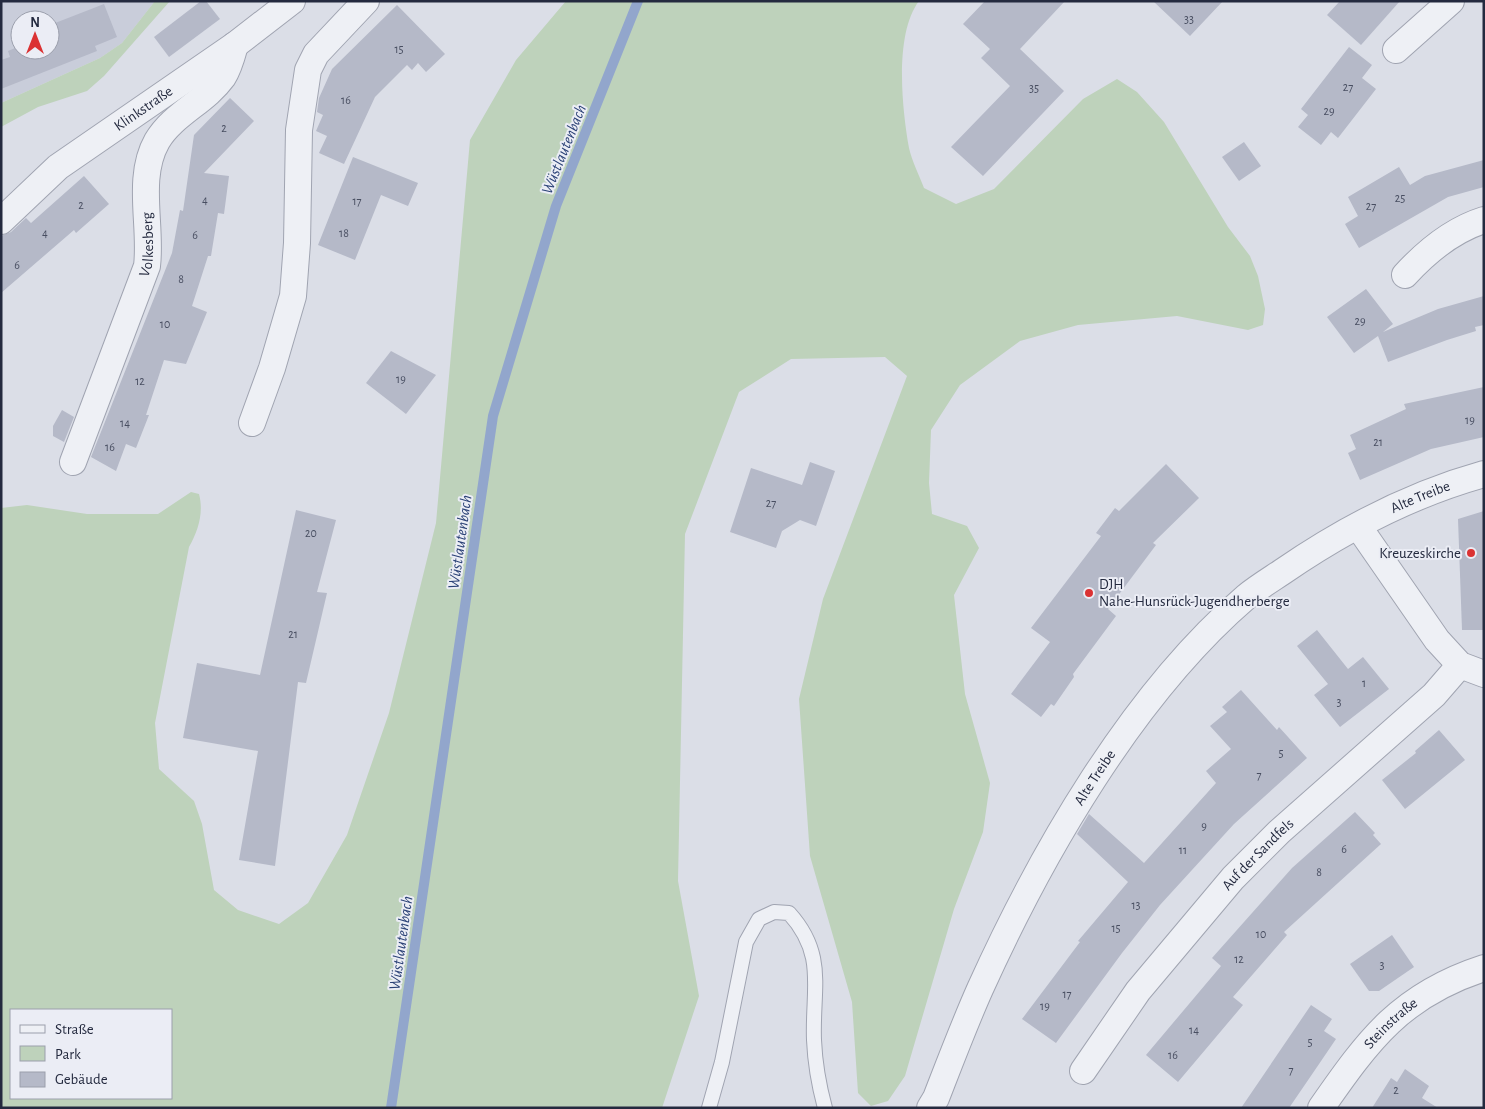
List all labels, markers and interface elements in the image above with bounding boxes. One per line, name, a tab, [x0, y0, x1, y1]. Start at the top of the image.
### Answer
north arrow	[10, 10, 60, 60]
house number: 33	[1184, 13, 1194, 25]
text: N	[30, 16, 40, 30]
house number: 15	[394, 43, 404, 55]
house number: 27	[1343, 81, 1353, 93]
house number: 35	[1029, 82, 1039, 94]
street label: Klinkstraße	[111, 83, 176, 134]
house number: 16	[341, 94, 351, 106]
water label: Wüstlautenbach	[539, 102, 589, 196]
house number: 29	[1323, 105, 1335, 117]
house number: 2	[221, 122, 227, 134]
house number: 25	[1395, 192, 1405, 204]
house number: 4	[202, 194, 208, 206]
house number: 17	[352, 195, 362, 207]
house number: 2	[78, 199, 84, 211]
house number: 27	[1366, 200, 1376, 212]
street label: Volkesberg	[137, 211, 156, 279]
house number: 4	[42, 227, 48, 239]
house number: 18	[339, 227, 349, 239]
house number: 6	[192, 229, 198, 241]
house number: 6	[14, 259, 20, 271]
house number: 8	[178, 273, 184, 285]
house number: 29	[1354, 315, 1366, 327]
house number: 10	[160, 318, 170, 330]
house number: 19	[396, 373, 406, 385]
house number: 12	[135, 375, 145, 387]
house number: 19	[1465, 414, 1475, 426]
house number: 14	[120, 417, 130, 429]
house number: 21	[1373, 436, 1383, 448]
house number: 16	[105, 441, 115, 453]
street label: Alte Treibe	[1388, 478, 1452, 516]
water label: Wüstlautenbach	[445, 494, 475, 590]
house number: 27	[766, 497, 776, 509]
house number: 20	[305, 527, 317, 539]
place label: Kreuzeskirche	[1379, 546, 1461, 561]
marker: Kreuzeskirche	[1465, 547, 1477, 559]
place label: DJH Nahe-Hunsrück-Jugendherberge	[1099, 577, 1290, 609]
marker: DJH Nahe-Hunsrück-Jugendherberge	[1083, 587, 1095, 599]
house number: 21	[288, 628, 298, 640]
house number: 1	[1362, 677, 1366, 689]
house number: 3	[1337, 696, 1342, 708]
street label: Alte Treibe	[1072, 747, 1118, 808]
house number: 5	[1278, 747, 1284, 759]
house number: 7	[1256, 769, 1262, 781]
street label: Auf der Sandfels	[1219, 816, 1297, 893]
house number: 9	[1201, 820, 1207, 832]
house number: 6	[1341, 843, 1347, 855]
house number: 11	[1179, 844, 1187, 856]
house number: 8	[1316, 866, 1322, 878]
water label: Wüstlautenbach	[386, 895, 416, 991]
house number: 13	[1131, 899, 1141, 911]
house number: 15	[1111, 922, 1121, 934]
house number: 10	[1256, 928, 1266, 940]
house number: 12	[1234, 953, 1244, 965]
house number: 3	[1380, 959, 1385, 971]
house number: 17	[1062, 988, 1072, 1000]
street label: Steinstraße	[1361, 995, 1420, 1052]
house number: 19	[1040, 1000, 1050, 1012]
legend	[10, 1009, 172, 1099]
text: Straße	[55, 1022, 94, 1037]
house number: 14	[1189, 1024, 1199, 1036]
house number: 5	[1307, 1036, 1313, 1048]
text: Park	[55, 1047, 81, 1062]
house number: 16	[1168, 1049, 1178, 1061]
house number: 7	[1288, 1064, 1294, 1076]
text: Gebäude	[55, 1072, 108, 1087]
house number: 2	[1393, 1084, 1399, 1096]

